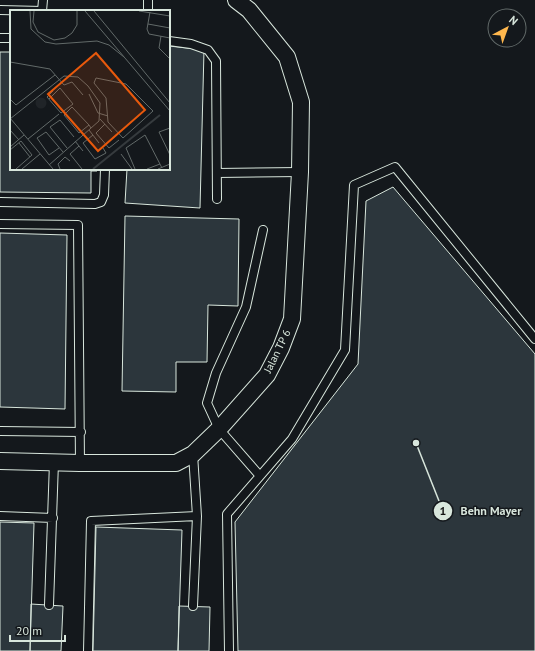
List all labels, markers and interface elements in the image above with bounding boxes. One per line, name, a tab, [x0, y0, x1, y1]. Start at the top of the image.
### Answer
north arrow	[487, 8, 527, 48]
inset map	[10, 10, 170, 170]
text: N	[506, 13, 521, 28]
street label: Jalan TP 6	[260, 327, 294, 376]
callout: Behn Mayer	[433, 499, 529, 523]
text: 1	[440, 503, 446, 518]
text: Behn Mayer	[461, 503, 522, 518]
scale bar	[10, 617, 65, 643]
text: 20 m	[16, 623, 42, 638]

